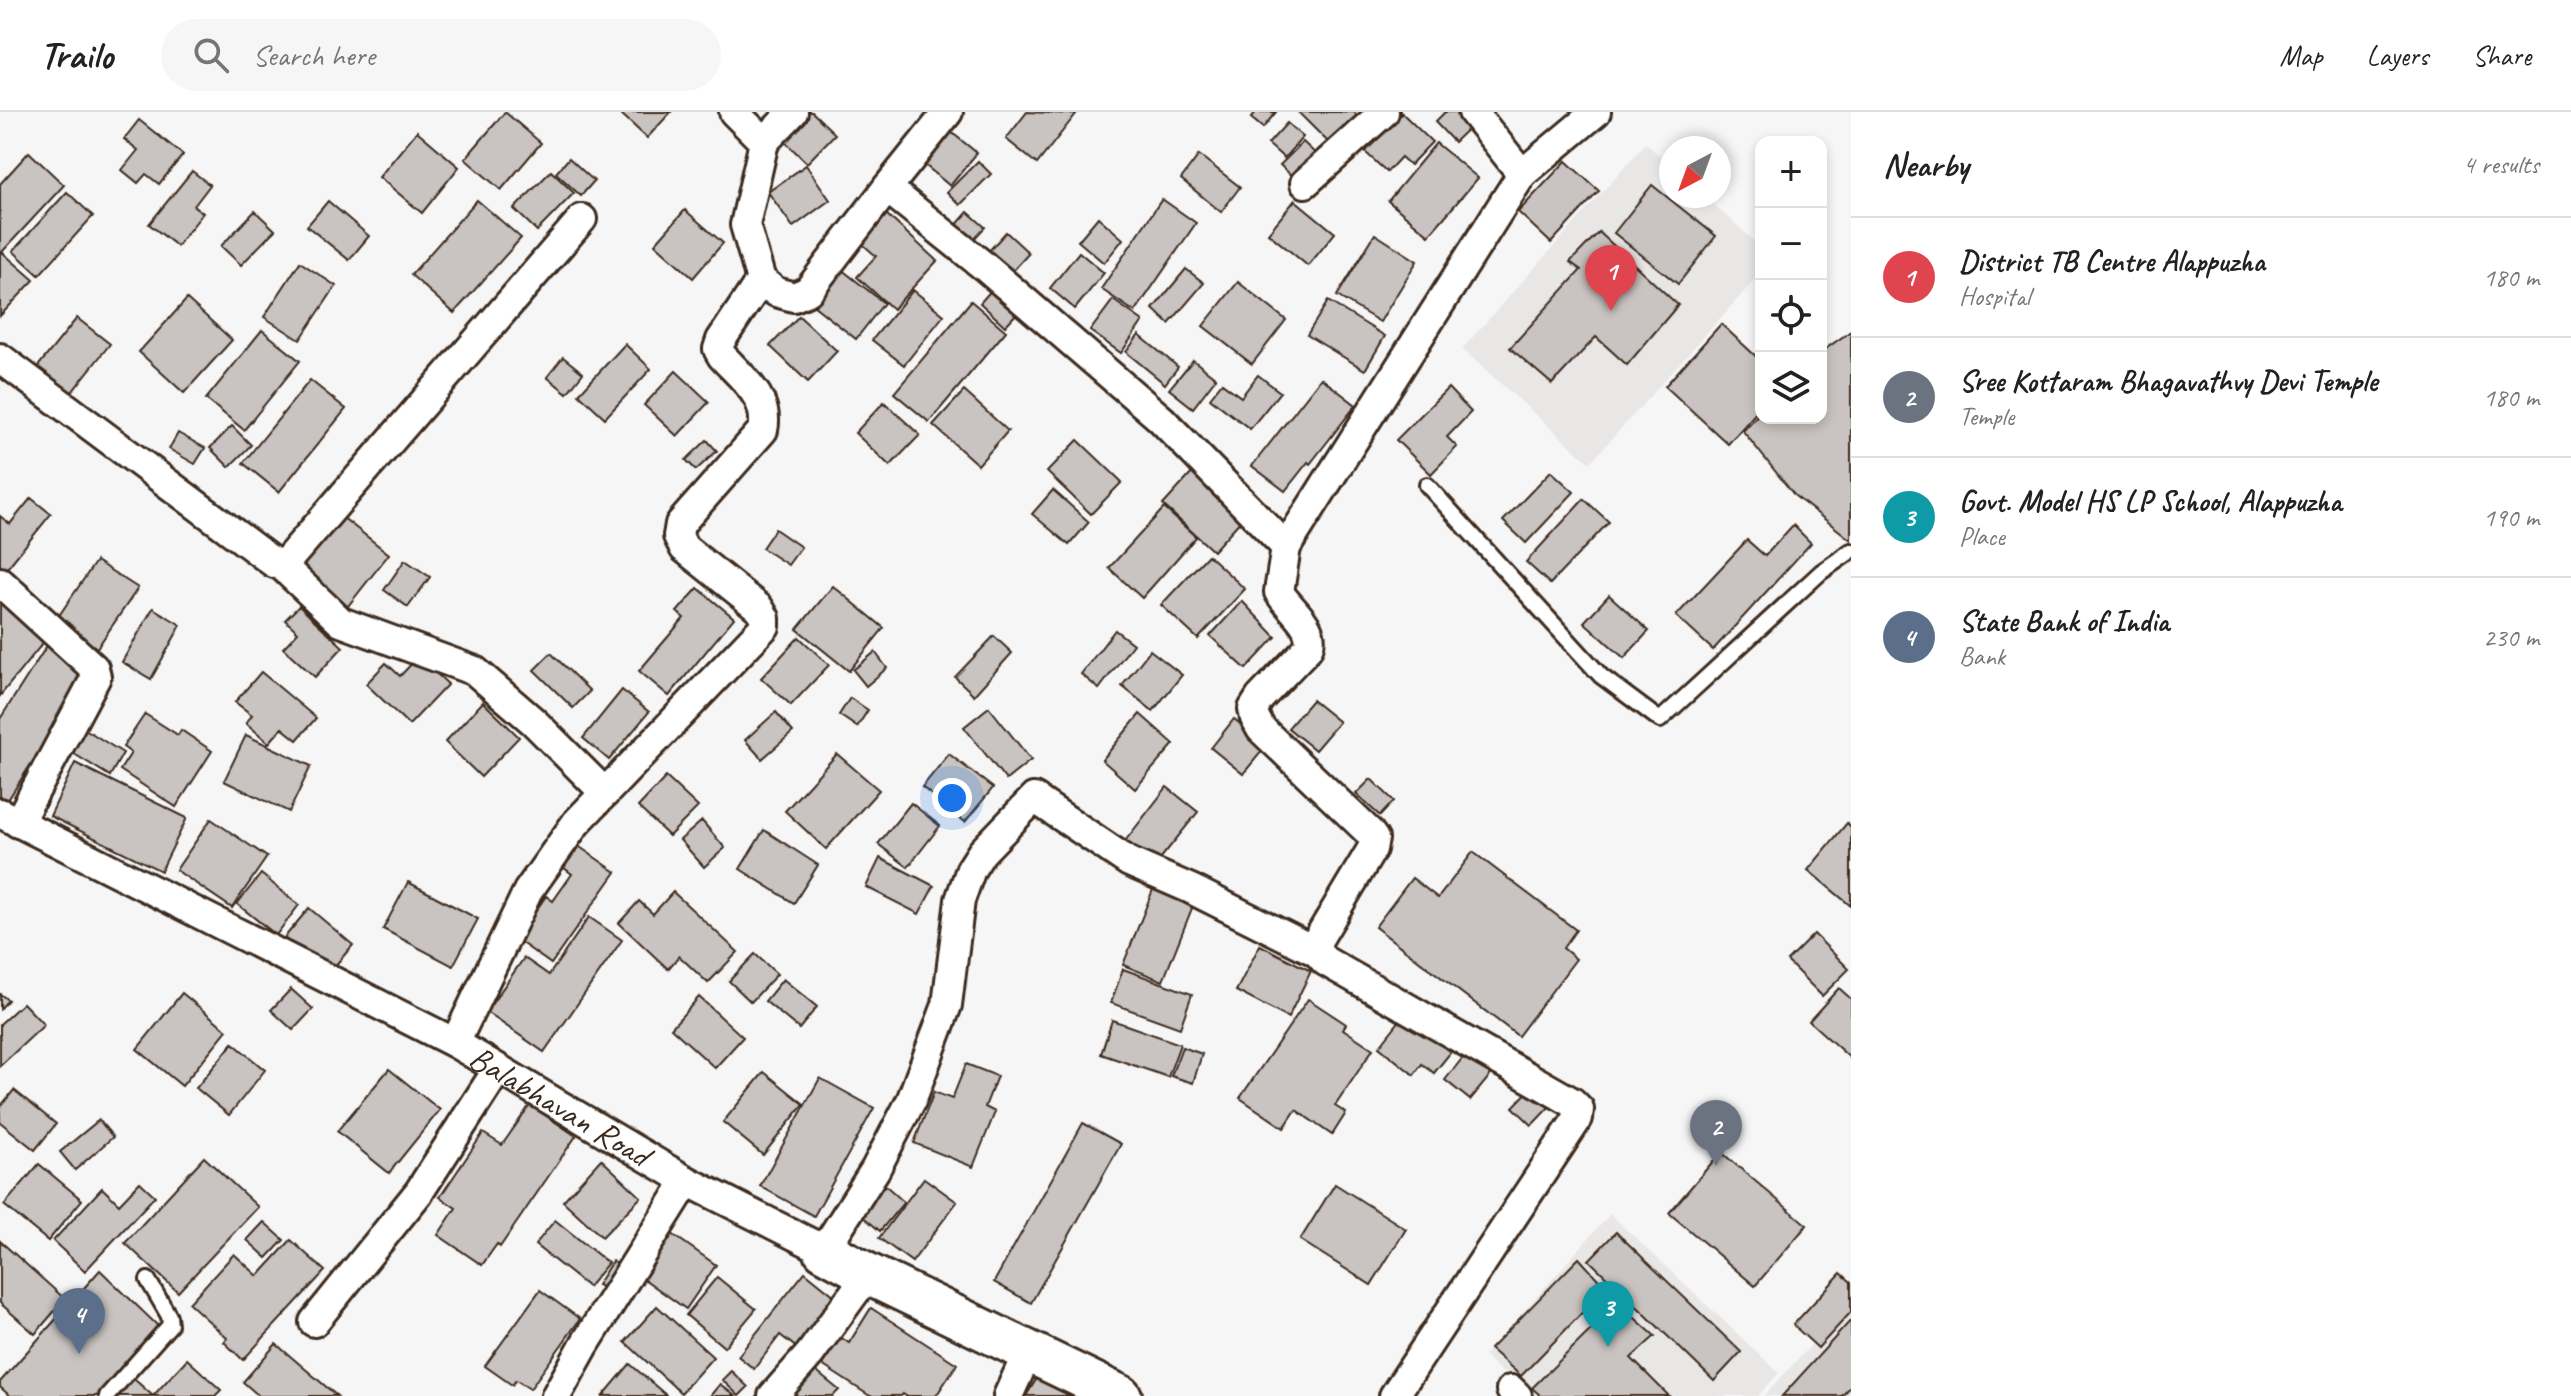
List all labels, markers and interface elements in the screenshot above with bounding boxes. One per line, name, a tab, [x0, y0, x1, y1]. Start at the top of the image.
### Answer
search box	[161, 19, 721, 91]
text: Trailo	[40, 32, 113, 79]
icon: search	[189, 33, 233, 77]
text: Search here	[253, 36, 375, 74]
text: Map	[2280, 38, 2323, 73]
text: Layers	[2367, 38, 2428, 73]
text: Share	[2472, 38, 2531, 73]
north arrow	[1659, 136, 1731, 208]
map controls	[1755, 136, 1827, 424]
button: +	[1755, 136, 1827, 208]
text: Nearby	[1883, 143, 1969, 186]
text: 4 results	[2463, 148, 2539, 181]
button: −	[1755, 208, 1827, 280]
text: District TB Centre Alappuzha	[1959, 242, 2265, 280]
pin: 1	[1585, 245, 1637, 311]
text: 1	[1903, 261, 1915, 294]
text: 180 m	[2483, 261, 2539, 294]
button: locate	[1755, 280, 1827, 352]
text: Hospital	[1959, 280, 2030, 313]
button: layers	[1755, 352, 1827, 424]
text: Sree Kottaram Bhagavathvy Devi Temple	[1959, 362, 2377, 400]
text: 2	[1903, 381, 1915, 414]
text: 180 m	[2483, 381, 2539, 414]
text: Temple	[1959, 400, 2014, 433]
text: Govt. Model HS LP School, Alappuzha	[1959, 482, 2342, 520]
text: 3	[1903, 501, 1915, 534]
text: 190 m	[2483, 501, 2539, 534]
text: Place	[1959, 520, 2005, 553]
text: State Bank of India	[1959, 602, 2169, 640]
text: 4	[1903, 621, 1915, 654]
text: 230 m	[2483, 621, 2539, 654]
text: Bank	[1959, 640, 2005, 673]
your location	[932, 778, 972, 818]
street label: Balabhavan Road	[462, 1035, 662, 1178]
pin: 2	[1690, 1100, 1742, 1166]
pin: 3	[1582, 1281, 1634, 1347]
pin: 4	[53, 1288, 105, 1354]

